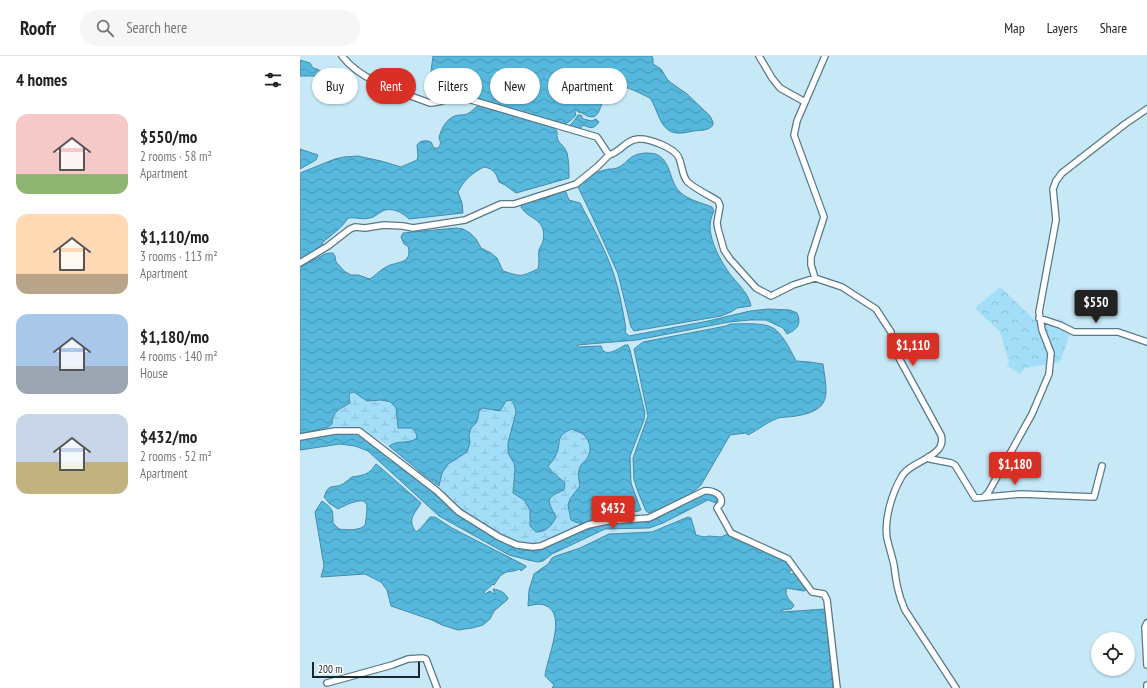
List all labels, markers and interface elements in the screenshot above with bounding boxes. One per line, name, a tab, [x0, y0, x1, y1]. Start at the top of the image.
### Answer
search box	[80, 10, 360, 46]
text: Roofr	[20, 16, 56, 40]
icon: search	[94, 17, 116, 39]
text: Search here	[126, 18, 187, 37]
text: Map	[1004, 19, 1025, 37]
text: Layers	[1047, 19, 1078, 37]
text: Share	[1100, 19, 1127, 37]
chip: Buy	[312, 68, 358, 104]
chip: Rent	[366, 68, 416, 104]
chip: Filters	[424, 68, 482, 104]
chip: New	[490, 68, 540, 104]
chip: Apartment	[548, 68, 627, 104]
text: 4 homes	[16, 69, 67, 91]
icon: filters	[262, 69, 284, 91]
text: $550/mo	[140, 126, 197, 148]
icon: home	[48, 130, 96, 178]
text: 2 rooms · 58 m²	[140, 148, 212, 165]
text: Apartment	[140, 165, 188, 182]
text: $1,110/mo	[140, 226, 209, 248]
icon: home	[48, 230, 96, 278]
text: 3 rooms · 113 m²	[140, 248, 218, 265]
text: Apartment	[140, 265, 188, 282]
pin: $550	[1072, 290, 1120, 324]
text: $550	[1084, 294, 1108, 311]
text: $1,180/mo	[140, 326, 209, 348]
icon: home	[48, 330, 96, 378]
pin: $1,110	[880, 333, 946, 367]
text: $1,110	[896, 337, 930, 354]
text: 4 rooms · 140 m²	[140, 348, 218, 365]
text: House	[140, 365, 168, 382]
text: $432/mo	[140, 426, 197, 448]
icon: home	[48, 430, 96, 478]
text: 2 rooms · 52 m²	[140, 448, 212, 465]
pin: $1,180	[982, 452, 1048, 486]
text: $1,180	[998, 456, 1032, 473]
text: Apartment	[140, 465, 188, 482]
pin: $432	[589, 496, 637, 530]
text: $432	[601, 500, 625, 517]
map controls	[1091, 632, 1135, 676]
button: locate	[1091, 632, 1135, 676]
scale bar	[312, 660, 420, 679]
text: 200 m	[318, 662, 342, 676]

